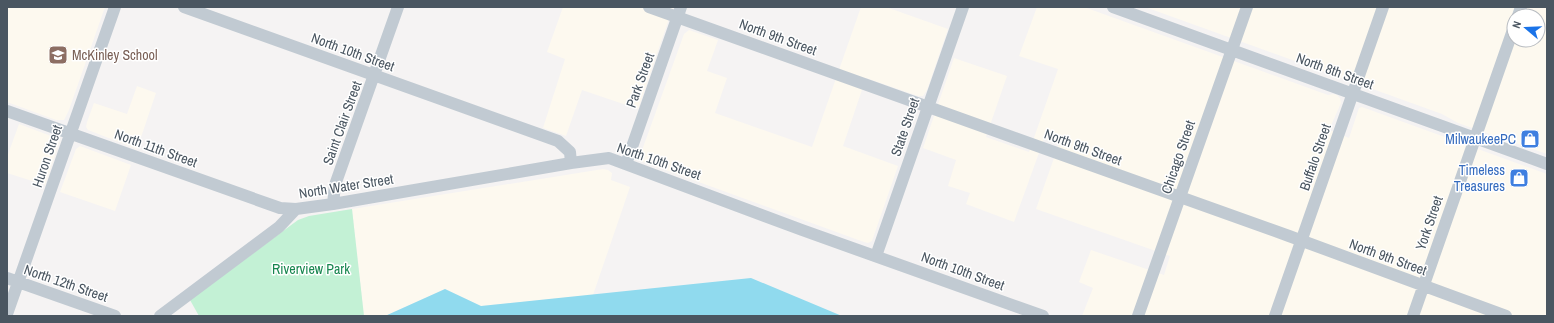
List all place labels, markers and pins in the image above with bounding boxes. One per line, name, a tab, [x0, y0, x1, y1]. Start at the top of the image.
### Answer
school or university icon: McKinley School	[47, 44, 69, 66]
place label: McKinley School	[72, 46, 158, 64]
shop icon: MilwaukeePC	[1519, 128, 1541, 150]
place label: MilwaukeePC	[1445, 130, 1516, 148]
place label: Timeless Treasures	[1454, 161, 1505, 195]
shop icon: Timeless Treasures	[1508, 167, 1530, 189]

